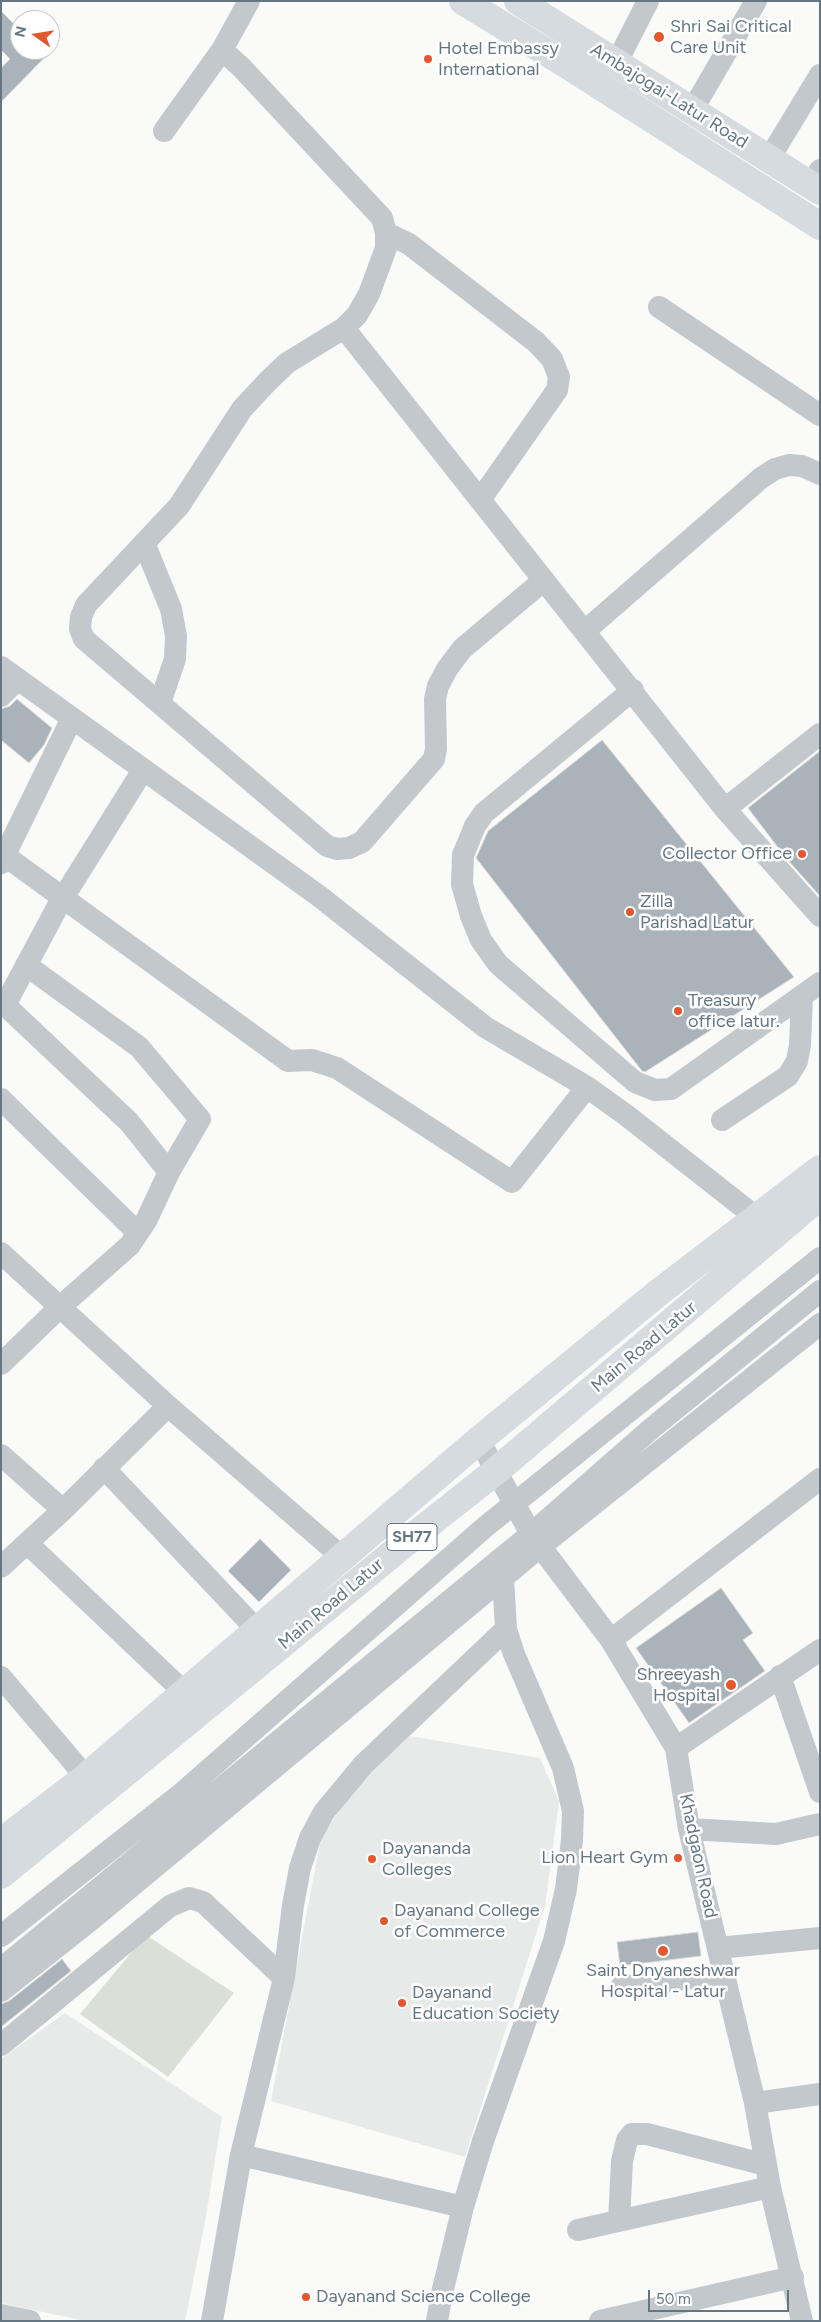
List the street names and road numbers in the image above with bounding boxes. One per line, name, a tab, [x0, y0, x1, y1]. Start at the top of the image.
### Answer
street label: Ambajogai-Latur Road	[586, 39, 752, 153]
street label: Main Road Latur	[587, 1297, 701, 1397]
road number: SH77	[387, 1524, 437, 1550]
street label: Main Road Latur	[274, 1554, 388, 1654]
street label: Khadgaon Road	[674, 1792, 722, 1920]

